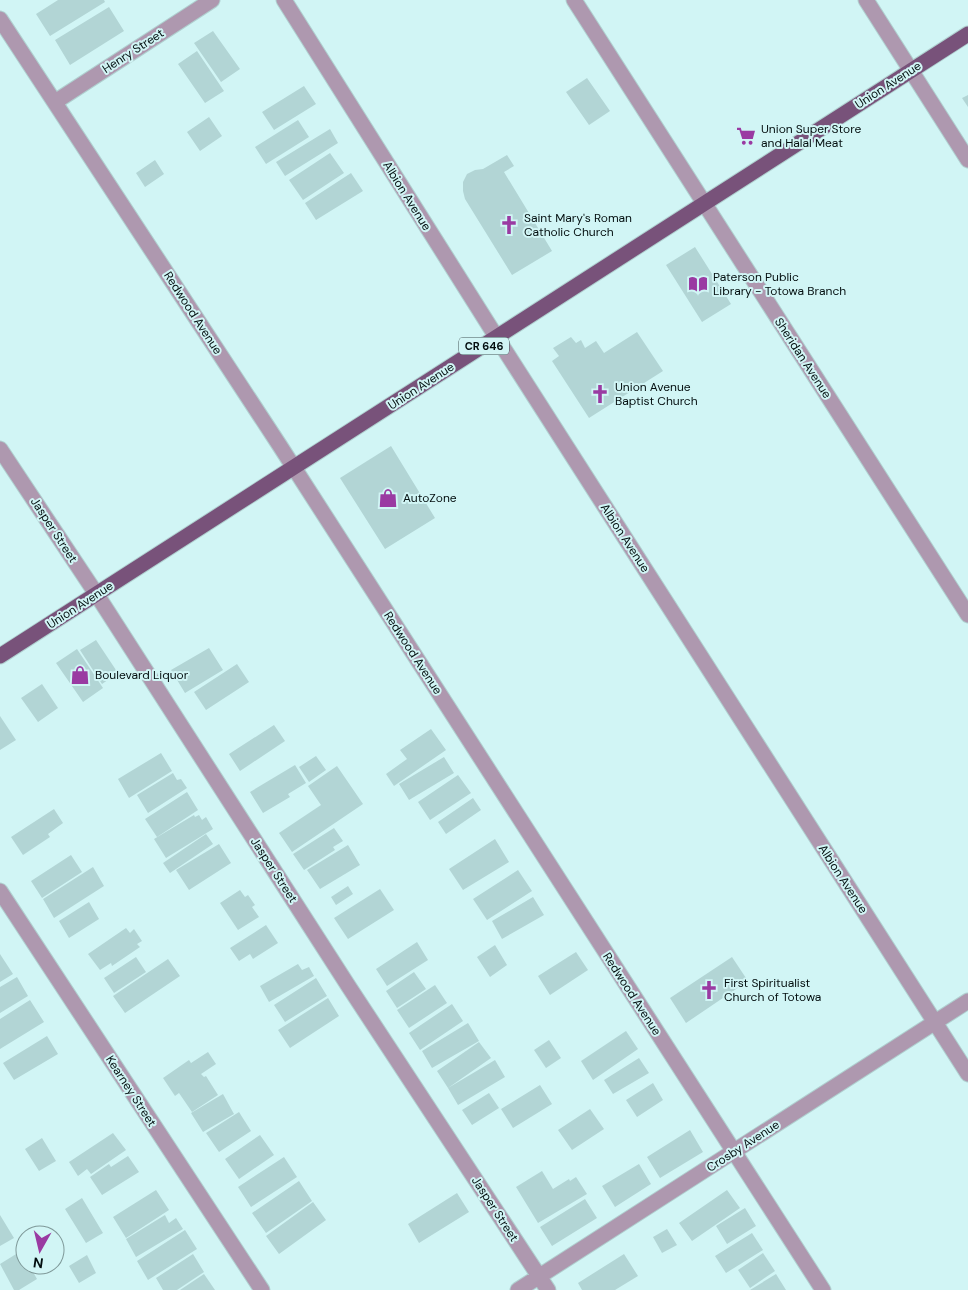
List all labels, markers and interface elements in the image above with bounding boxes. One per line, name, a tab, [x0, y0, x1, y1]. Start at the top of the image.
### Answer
street label: Henry Street	[99, 25, 167, 77]
street label: Union Avenue	[852, 58, 924, 112]
place label: Union Super Store and Halal Meat	[761, 121, 861, 151]
supermarket icon: Union Super Store and Halal Meat	[735, 125, 757, 147]
street label: Albion Avenue	[379, 158, 435, 234]
place label: Saint Mary's Roman Catholic Church	[524, 210, 632, 240]
church icon: Saint Mary's Roman Catholic Church	[498, 214, 520, 236]
street label: Redwood Avenue	[160, 268, 226, 358]
place label: Paterson Public Library - Totowa Branch	[713, 269, 846, 299]
library icon: Paterson Public Library - Totowa Branch	[687, 273, 709, 295]
street label: Sheridan Avenue	[771, 315, 835, 401]
road number: CR 646	[459, 338, 509, 354]
street label: Union Avenue	[385, 359, 457, 413]
place label: Union Avenue Baptist Church	[615, 379, 698, 409]
church icon: Union Avenue Baptist Church	[589, 383, 611, 405]
shop icon: AutoZone	[377, 487, 399, 509]
place label: AutoZone	[403, 490, 457, 506]
street label: Jasper Street	[27, 494, 81, 566]
street label: Albion Avenue	[597, 501, 653, 576]
street label: Union Avenue	[44, 578, 116, 632]
street label: Redwood Avenue	[380, 608, 446, 698]
shop icon: Boulevard Liquor	[69, 664, 91, 686]
place label: Boulevard Liquor	[95, 667, 189, 683]
street label: Jasper Street	[247, 834, 301, 906]
street label: Albion Avenue	[815, 842, 871, 917]
street label: Redwood Avenue	[599, 949, 665, 1039]
place label: First Spiritualist Church of Totowa	[724, 975, 821, 1005]
church icon: First Spiritualist Church of Totowa	[698, 979, 720, 1001]
street label: Kearney Street	[102, 1052, 160, 1130]
street label: Crosby Avenue	[704, 1116, 783, 1175]
street label: Jasper Street	[468, 1173, 522, 1245]
north arrow	[15, 1225, 65, 1275]
text: N	[32, 1253, 45, 1272]

